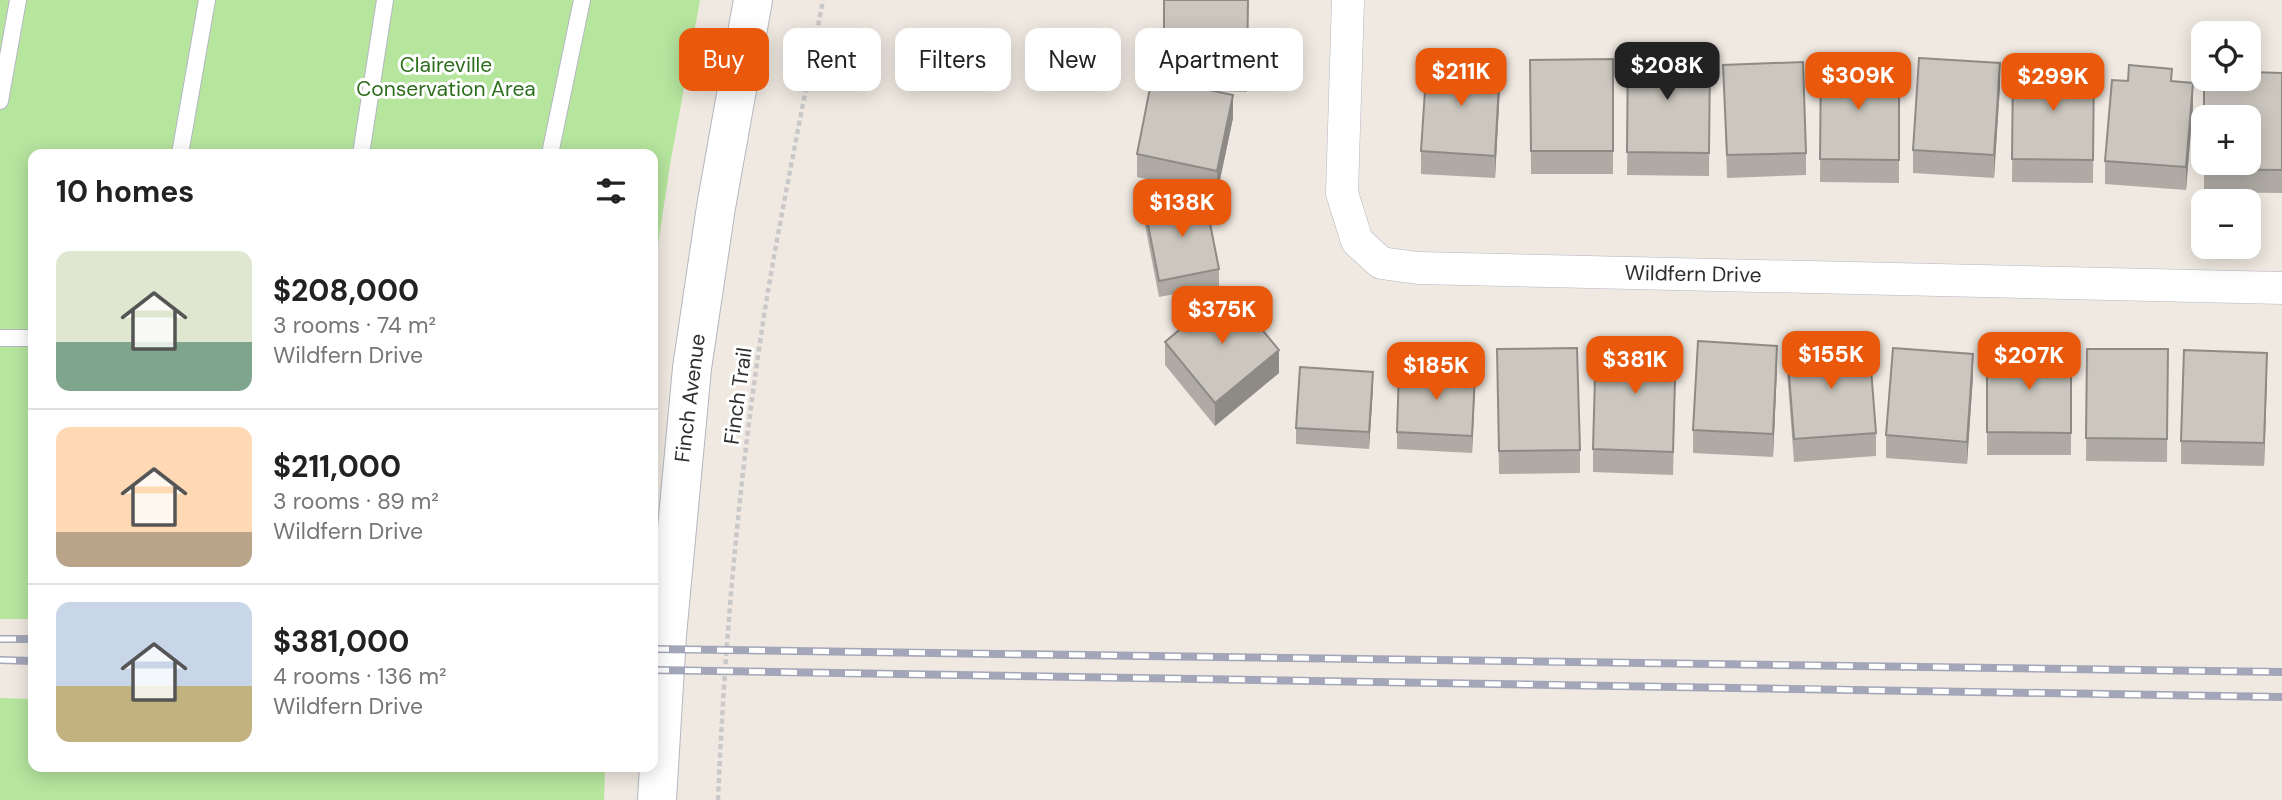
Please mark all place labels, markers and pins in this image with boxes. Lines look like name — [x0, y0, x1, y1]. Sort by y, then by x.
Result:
pin: $208K — [1618, 42, 1716, 102]
pin: $211K — [1412, 48, 1510, 108]
pin: $309K — [1809, 52, 1907, 112]
pin: $299K — [2004, 54, 2102, 113]
pin: $138K — [1133, 180, 1231, 239]
pin: $375K — [1173, 286, 1271, 346]
pin: $155K — [1782, 332, 1880, 391]
pin: $207K — [1980, 332, 2078, 392]
pin: $381K — [1586, 336, 1684, 396]
pin: $185K — [1387, 342, 1485, 402]

